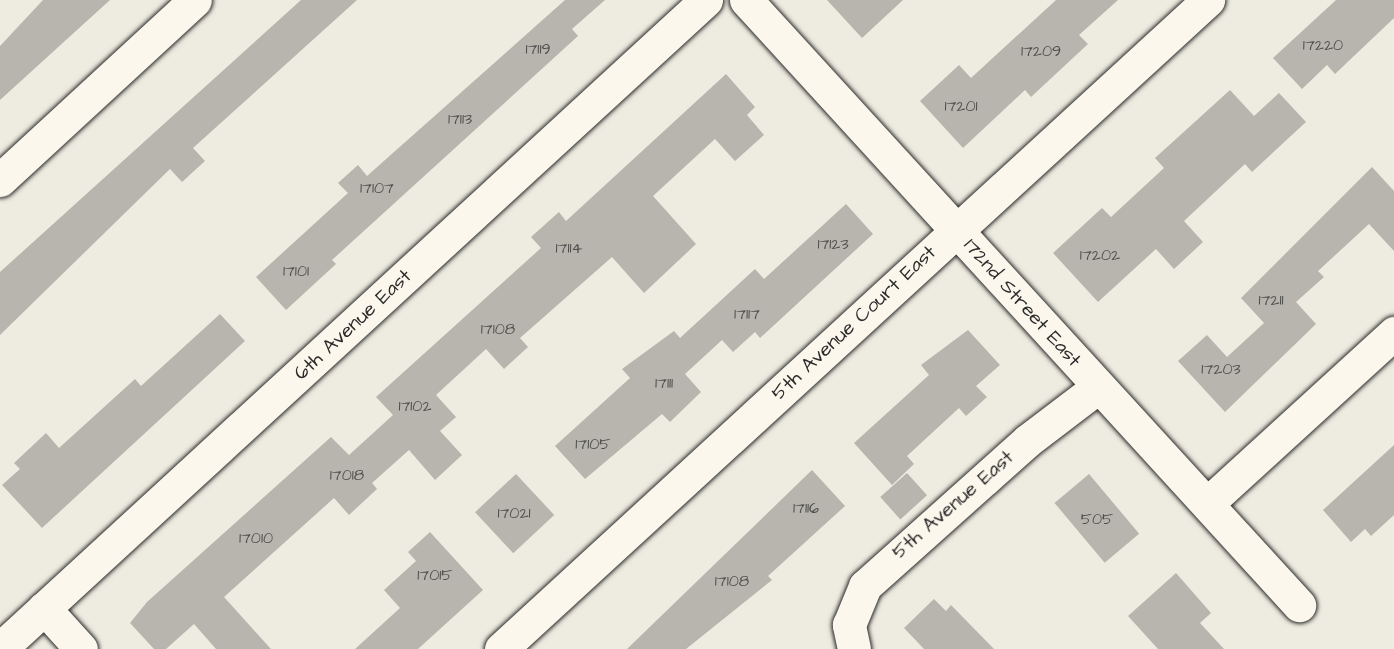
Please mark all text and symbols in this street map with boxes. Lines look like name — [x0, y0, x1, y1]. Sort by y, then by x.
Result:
house number: 17220 — [1303, 35, 1343, 55]
house number: 17119 — [525, 39, 551, 59]
house number: 17209 — [1021, 41, 1061, 61]
house number: 17201 — [944, 96, 978, 116]
house number: 17113 — [448, 109, 472, 129]
house number: 17107 — [360, 178, 394, 198]
house number: 17123 — [817, 234, 849, 254]
street label: 172nd Street East — [958, 234, 1086, 372]
house number: 17114 — [556, 238, 582, 258]
street label: 5th Avenue Court East — [767, 241, 941, 405]
house number: 17202 — [1080, 245, 1120, 265]
house number: 17101 — [283, 261, 309, 281]
street label: 6th Avenue East — [289, 265, 417, 385]
house number: 17211 — [1258, 290, 1284, 310]
house number: 17117 — [734, 304, 760, 324]
house number: 17108 — [481, 319, 515, 339]
house number: 17203 — [1201, 359, 1241, 379]
house number: 17111 — [655, 373, 673, 393]
house number: 17102 — [398, 396, 432, 416]
house number: 17105 — [575, 434, 611, 454]
street label: 5th Avenue East — [887, 446, 1019, 564]
house number: 17018 — [330, 465, 364, 485]
house number: 17116 — [793, 498, 819, 518]
house number: 17021 — [497, 503, 531, 523]
house number: 505 — [1081, 509, 1113, 529]
house number: 17010 — [239, 528, 273, 548]
house number: 17015 — [417, 565, 453, 585]
house number: 17108 — [715, 571, 749, 591]

